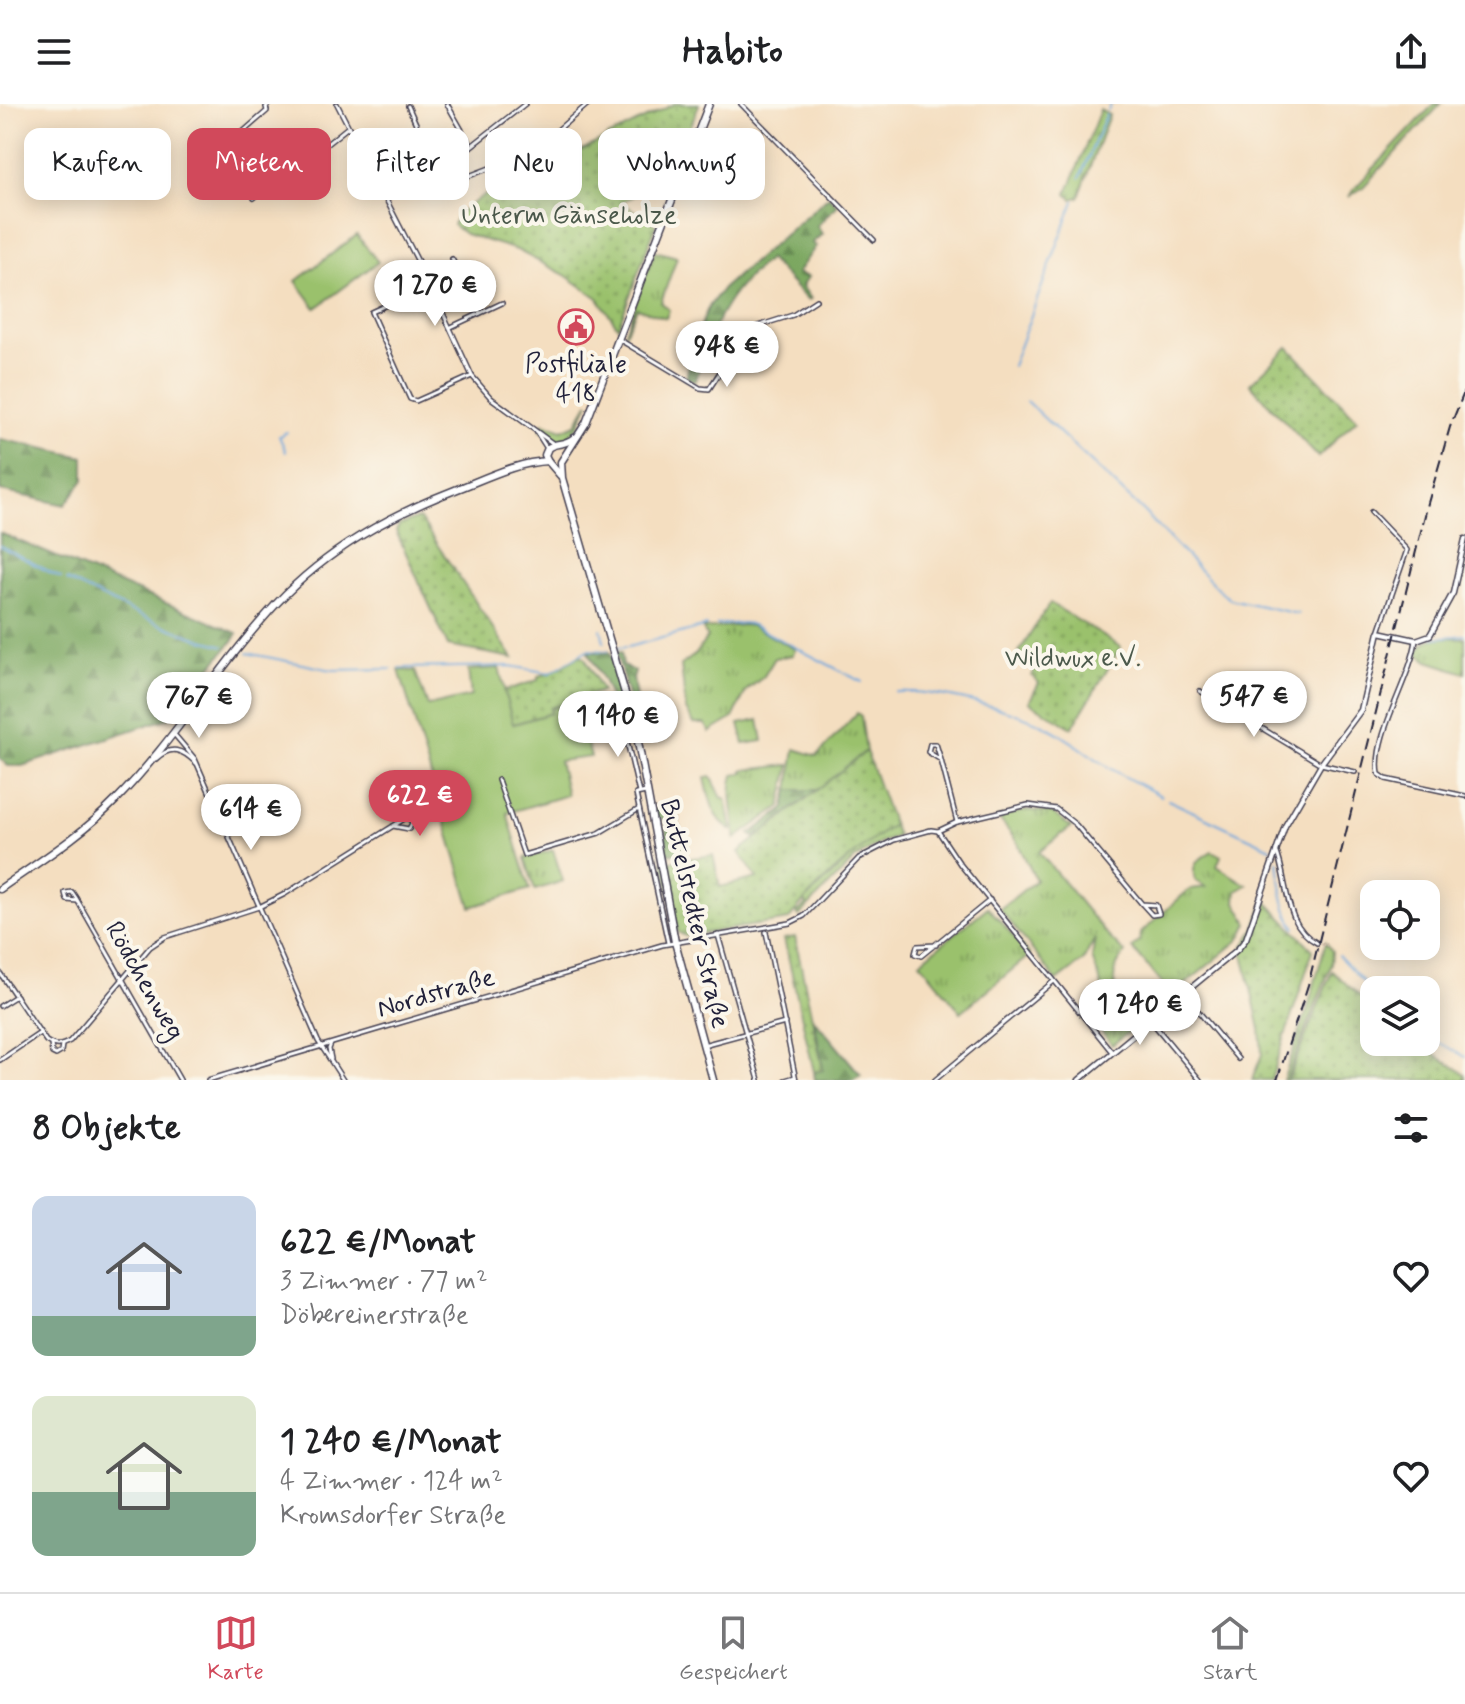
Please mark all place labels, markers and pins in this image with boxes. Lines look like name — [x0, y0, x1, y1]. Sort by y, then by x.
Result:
pin: 1 270 € — [361, 260, 509, 328]
public building icon: Postfiliale 418 — [557, 308, 595, 346]
pin: 948 € — [671, 321, 783, 389]
place label: Postfiliale 418 — [525, 348, 627, 412]
pin: 547 € — [1198, 671, 1310, 739]
pin: 767 € — [143, 672, 255, 740]
pin: 1 140 € — [544, 691, 692, 759]
pin: 622 € — [364, 770, 476, 838]
pin: 614 € — [195, 784, 307, 852]
pin: 1 240 € — [1066, 979, 1214, 1047]

